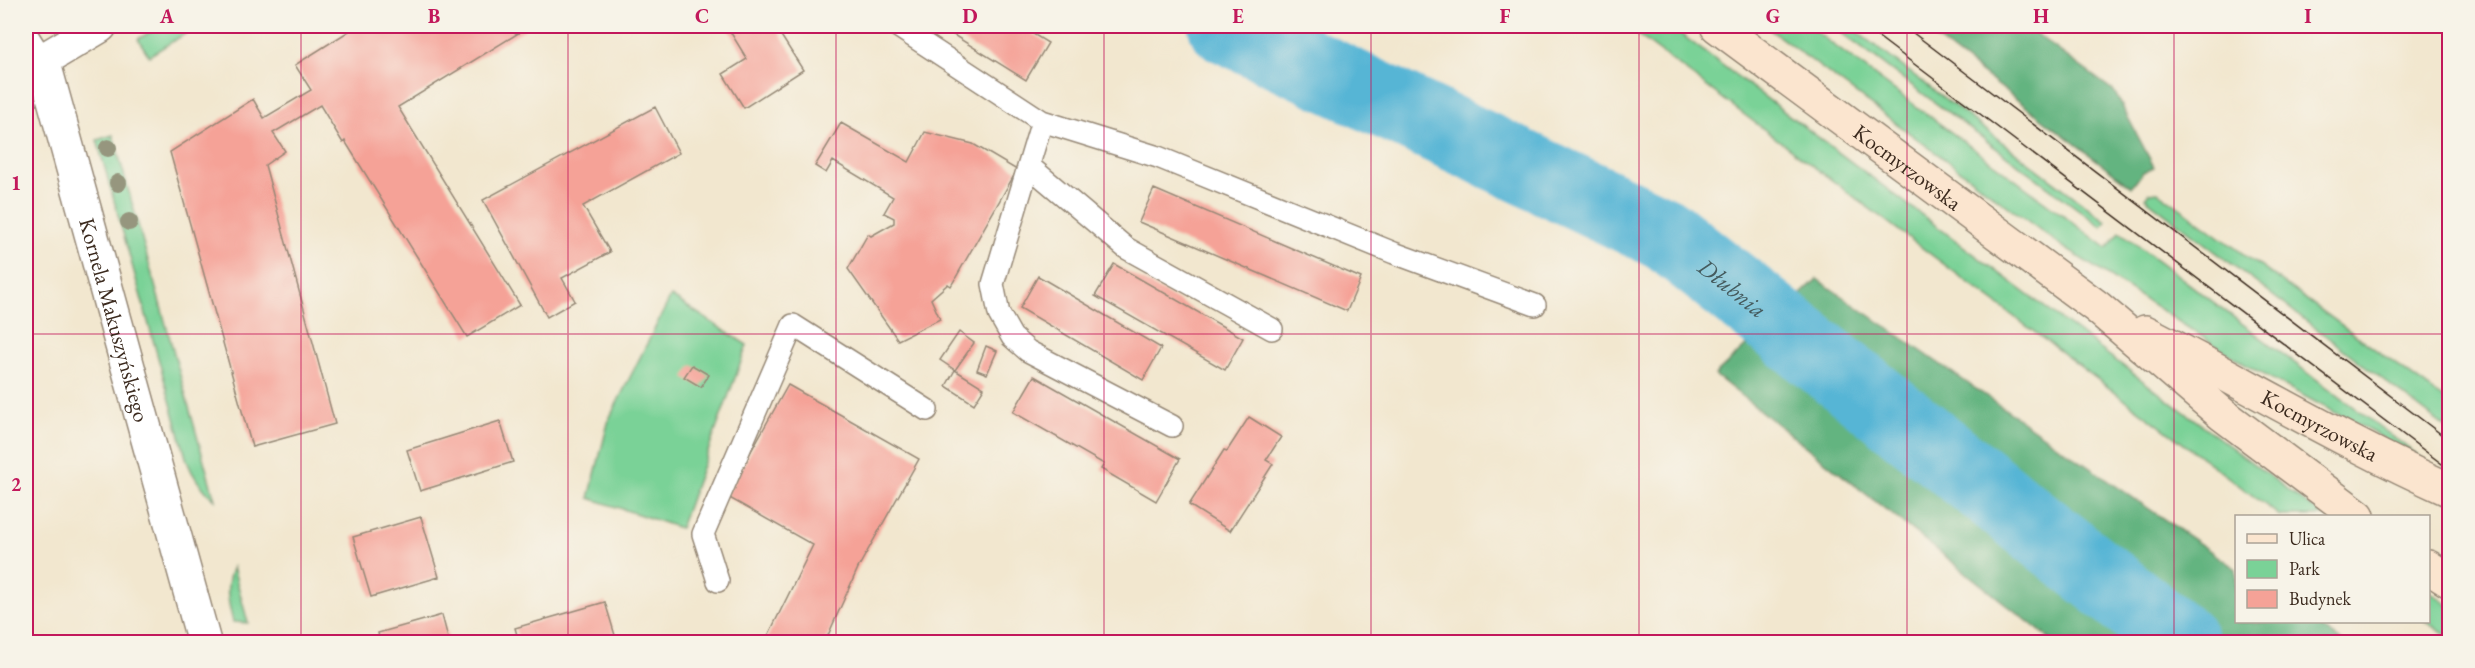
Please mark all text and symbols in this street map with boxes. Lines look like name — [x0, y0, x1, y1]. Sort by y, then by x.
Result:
text: A — [159, 3, 175, 29]
text: B — [428, 3, 440, 29]
text: C — [695, 3, 709, 29]
text: D — [962, 3, 978, 29]
text: E — [1232, 3, 1244, 29]
text: F — [1500, 3, 1511, 29]
text: G — [1766, 3, 1780, 29]
text: H — [2033, 3, 2049, 29]
text: I — [2304, 3, 2312, 29]
street label: Kocmyrzowska — [1848, 117, 1968, 217]
text: 1 — [11, 170, 21, 196]
street label: Kornela Makuszyńskiego — [73, 215, 157, 425]
water label: Dłubnia — [1691, 250, 1774, 324]
street label: Kocmyrzowska — [2256, 382, 2383, 468]
text: 2 — [11, 471, 22, 497]
legend — [2235, 515, 2430, 623]
text: Ulica — [2289, 527, 2326, 550]
text: Park — [2289, 557, 2320, 580]
text: Budynek — [2289, 587, 2352, 610]

